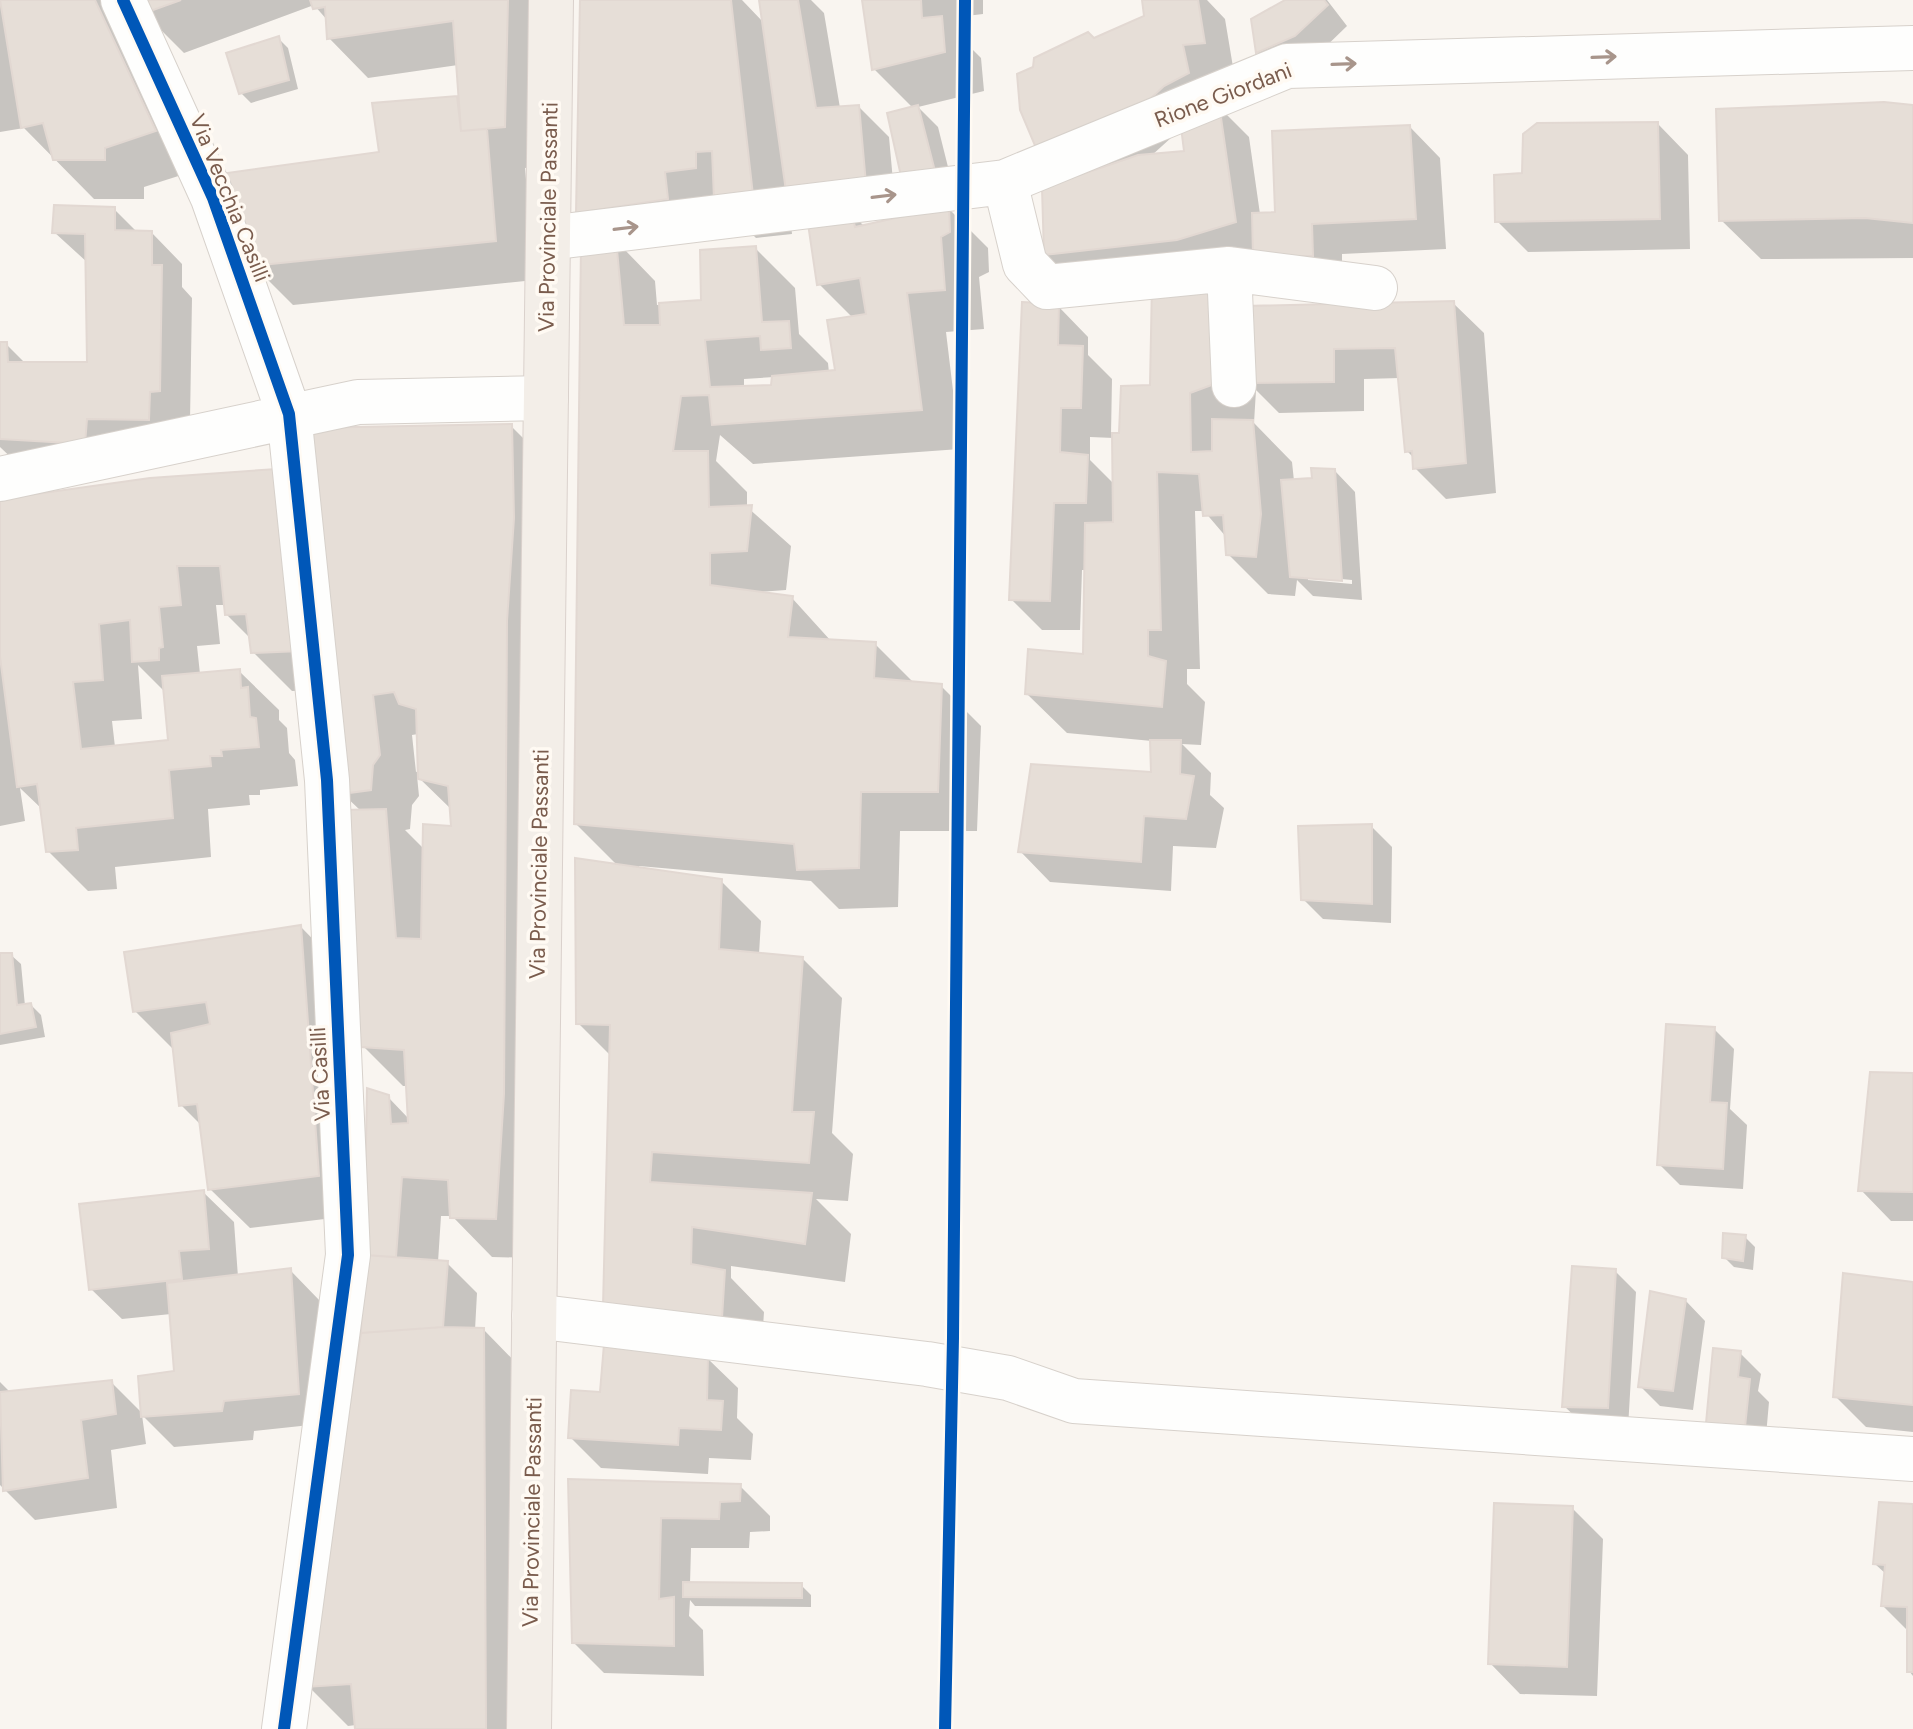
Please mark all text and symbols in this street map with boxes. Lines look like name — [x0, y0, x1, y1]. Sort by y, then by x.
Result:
one-way arrow — [1590, 49, 1617, 64]
street label: Rione Giordani — [1151, 56, 1295, 134]
one-way arrow — [1330, 57, 1357, 72]
street label: Via Provinciale Passanti — [532, 102, 564, 332]
street label: Via Vecchia Casilli — [184, 110, 276, 286]
one-way arrow — [871, 188, 896, 203]
one-way arrow — [612, 221, 639, 236]
street label: Via Provinciale Passanti — [523, 749, 555, 979]
street label: Via Casilli — [304, 1026, 336, 1122]
street label: Via Provinciale Passanti — [516, 1397, 548, 1627]

